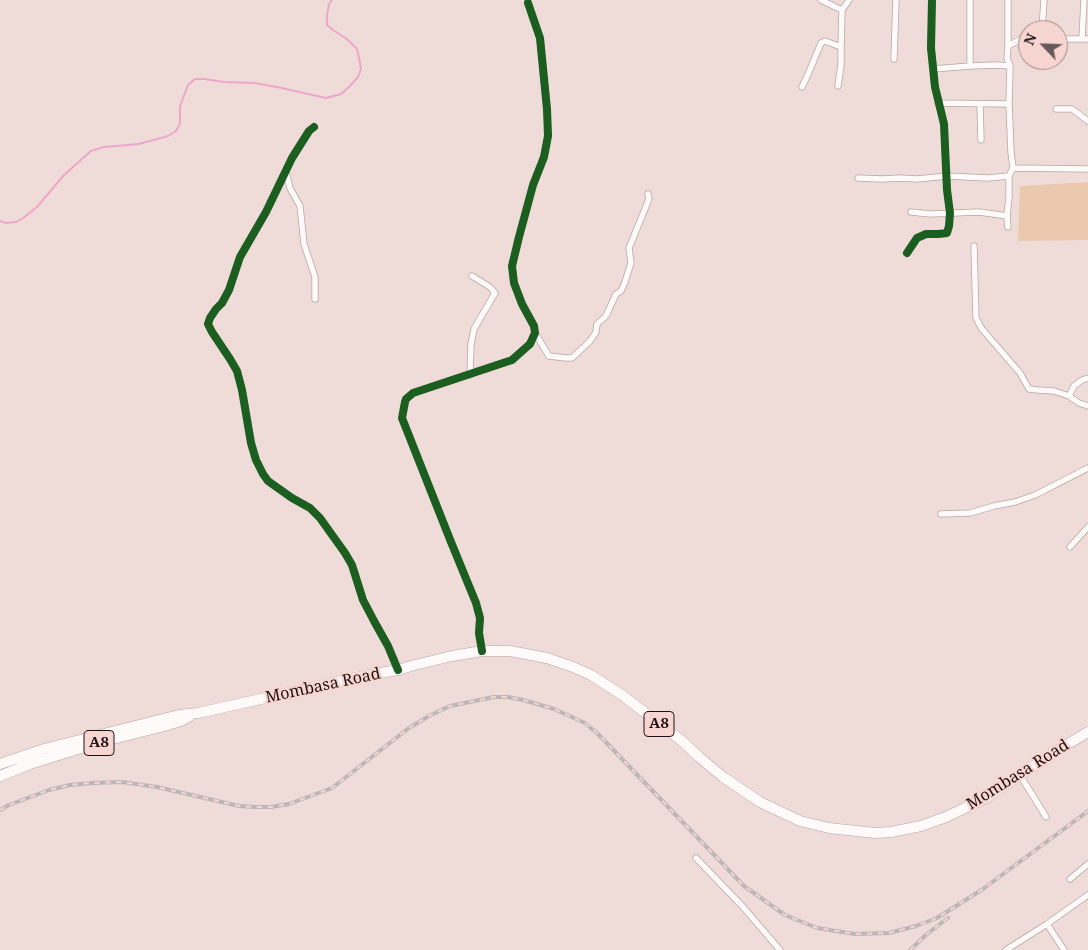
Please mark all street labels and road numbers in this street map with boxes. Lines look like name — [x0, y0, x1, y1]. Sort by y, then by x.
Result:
street label: Mombasa Road — [264, 664, 382, 708]
road number: A8 — [644, 712, 674, 736]
road number: A8 — [84, 730, 114, 756]
street label: Mombasa Road — [963, 736, 1073, 814]

